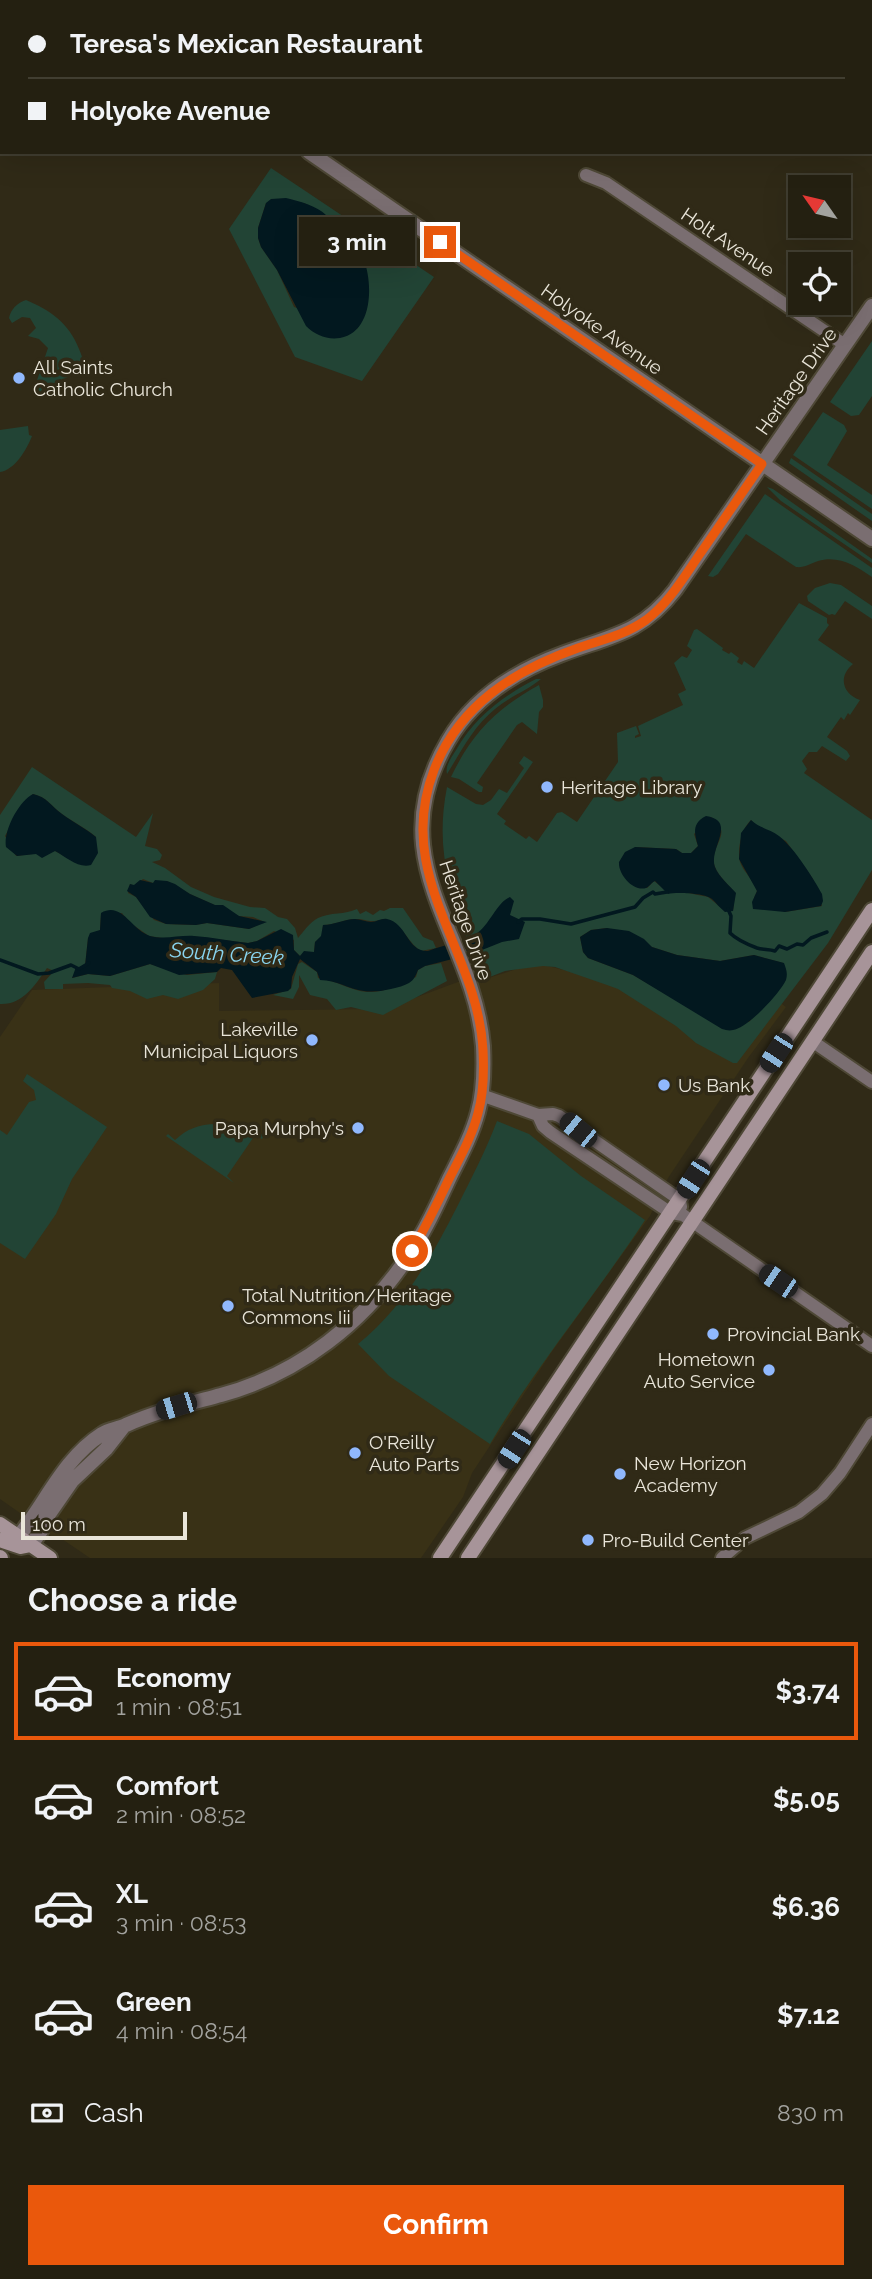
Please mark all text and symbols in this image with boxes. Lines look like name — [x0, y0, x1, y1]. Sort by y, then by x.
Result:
text: Teresa's Mexican Restaurant — [70, 29, 423, 59]
text: Holyoke Avenue — [70, 96, 270, 126]
north arrow — [788, 175, 850, 238]
map controls — [788, 175, 851, 315]
street label: Holt Avenue — [677, 203, 779, 281]
callout: 3 min — [300, 218, 416, 266]
route end — [424, 226, 456, 258]
text: 3 min — [327, 228, 387, 255]
button: locate — [788, 252, 851, 315]
street label: Holyoke Avenue — [537, 279, 667, 379]
street label: Heritage Drive — [751, 323, 841, 439]
place label: All Saints Catholic Church — [33, 356, 173, 400]
marker: All Saints Catholic Church — [11, 370, 27, 386]
place label: Heritage Library — [561, 776, 702, 798]
marker: Heritage Library — [539, 779, 555, 795]
street label: Heritage Drive — [435, 857, 497, 983]
water label: South Creek — [168, 937, 285, 970]
place label: Lakeville Municipal Liquors — [143, 1018, 298, 1062]
car — [756, 1030, 797, 1076]
marker: Lakeville Municipal Liquors — [304, 1032, 320, 1048]
place label: Us Bank — [678, 1074, 750, 1096]
marker: Us Bank — [656, 1077, 672, 1093]
car — [556, 1109, 601, 1151]
place label: Papa Murphy's — [215, 1117, 344, 1139]
marker: Papa Murphy's — [350, 1120, 366, 1136]
car — [673, 1156, 714, 1202]
route start — [396, 1235, 428, 1267]
car — [755, 1261, 802, 1301]
place label: Total Nutrition/Heritage Commons Iii — [242, 1284, 452, 1328]
marker: Total Nutrition/Heritage Commons Iii — [220, 1298, 236, 1314]
place label: Provincial Bank — [727, 1323, 860, 1345]
marker: Provincial Bank — [705, 1326, 721, 1342]
place label: Hometown Auto Service — [644, 1348, 755, 1392]
marker: Hometown Auto Service — [761, 1362, 777, 1378]
car — [153, 1390, 200, 1422]
car — [494, 1426, 535, 1472]
place label: O'Reilly Auto Parts — [369, 1431, 460, 1475]
marker: O'Reilly Auto Parts — [347, 1445, 363, 1461]
place label: New Horizon Academy — [634, 1452, 747, 1496]
marker: New Horizon Academy — [612, 1466, 628, 1482]
scale bar — [21, 1509, 187, 1541]
text: 100 m — [32, 1513, 86, 1535]
place label: Pro-Build Center — [602, 1529, 749, 1551]
marker: Pro-Build Center — [580, 1532, 596, 1548]
text: Choose a ride — [28, 1581, 237, 1618]
icon: car — [32, 1660, 95, 1723]
text: Economy — [116, 1663, 231, 1693]
text: $3.74 — [775, 1676, 840, 1706]
text: 1 min · 08:51 — [116, 1693, 242, 1720]
icon: car — [32, 1768, 95, 1831]
text: Comfort — [116, 1771, 219, 1801]
text: $5.05 — [773, 1784, 840, 1814]
text: 2 min · 08:52 — [116, 1801, 246, 1828]
icon: car — [32, 1876, 95, 1939]
text: XL — [116, 1879, 148, 1909]
text: $6.36 — [772, 1892, 840, 1922]
text: 3 min · 08:53 — [116, 1909, 247, 1936]
icon: car — [32, 1984, 95, 2047]
text: Green — [116, 1987, 192, 2017]
text: $7.12 — [777, 2000, 840, 2030]
text: 4 min · 08:54 — [116, 2017, 247, 2044]
icon: cash — [28, 2094, 66, 2132]
text: Cash — [84, 2098, 144, 2128]
text: 830 m — [777, 2099, 844, 2126]
button: Confirm — [28, 2185, 844, 2265]

